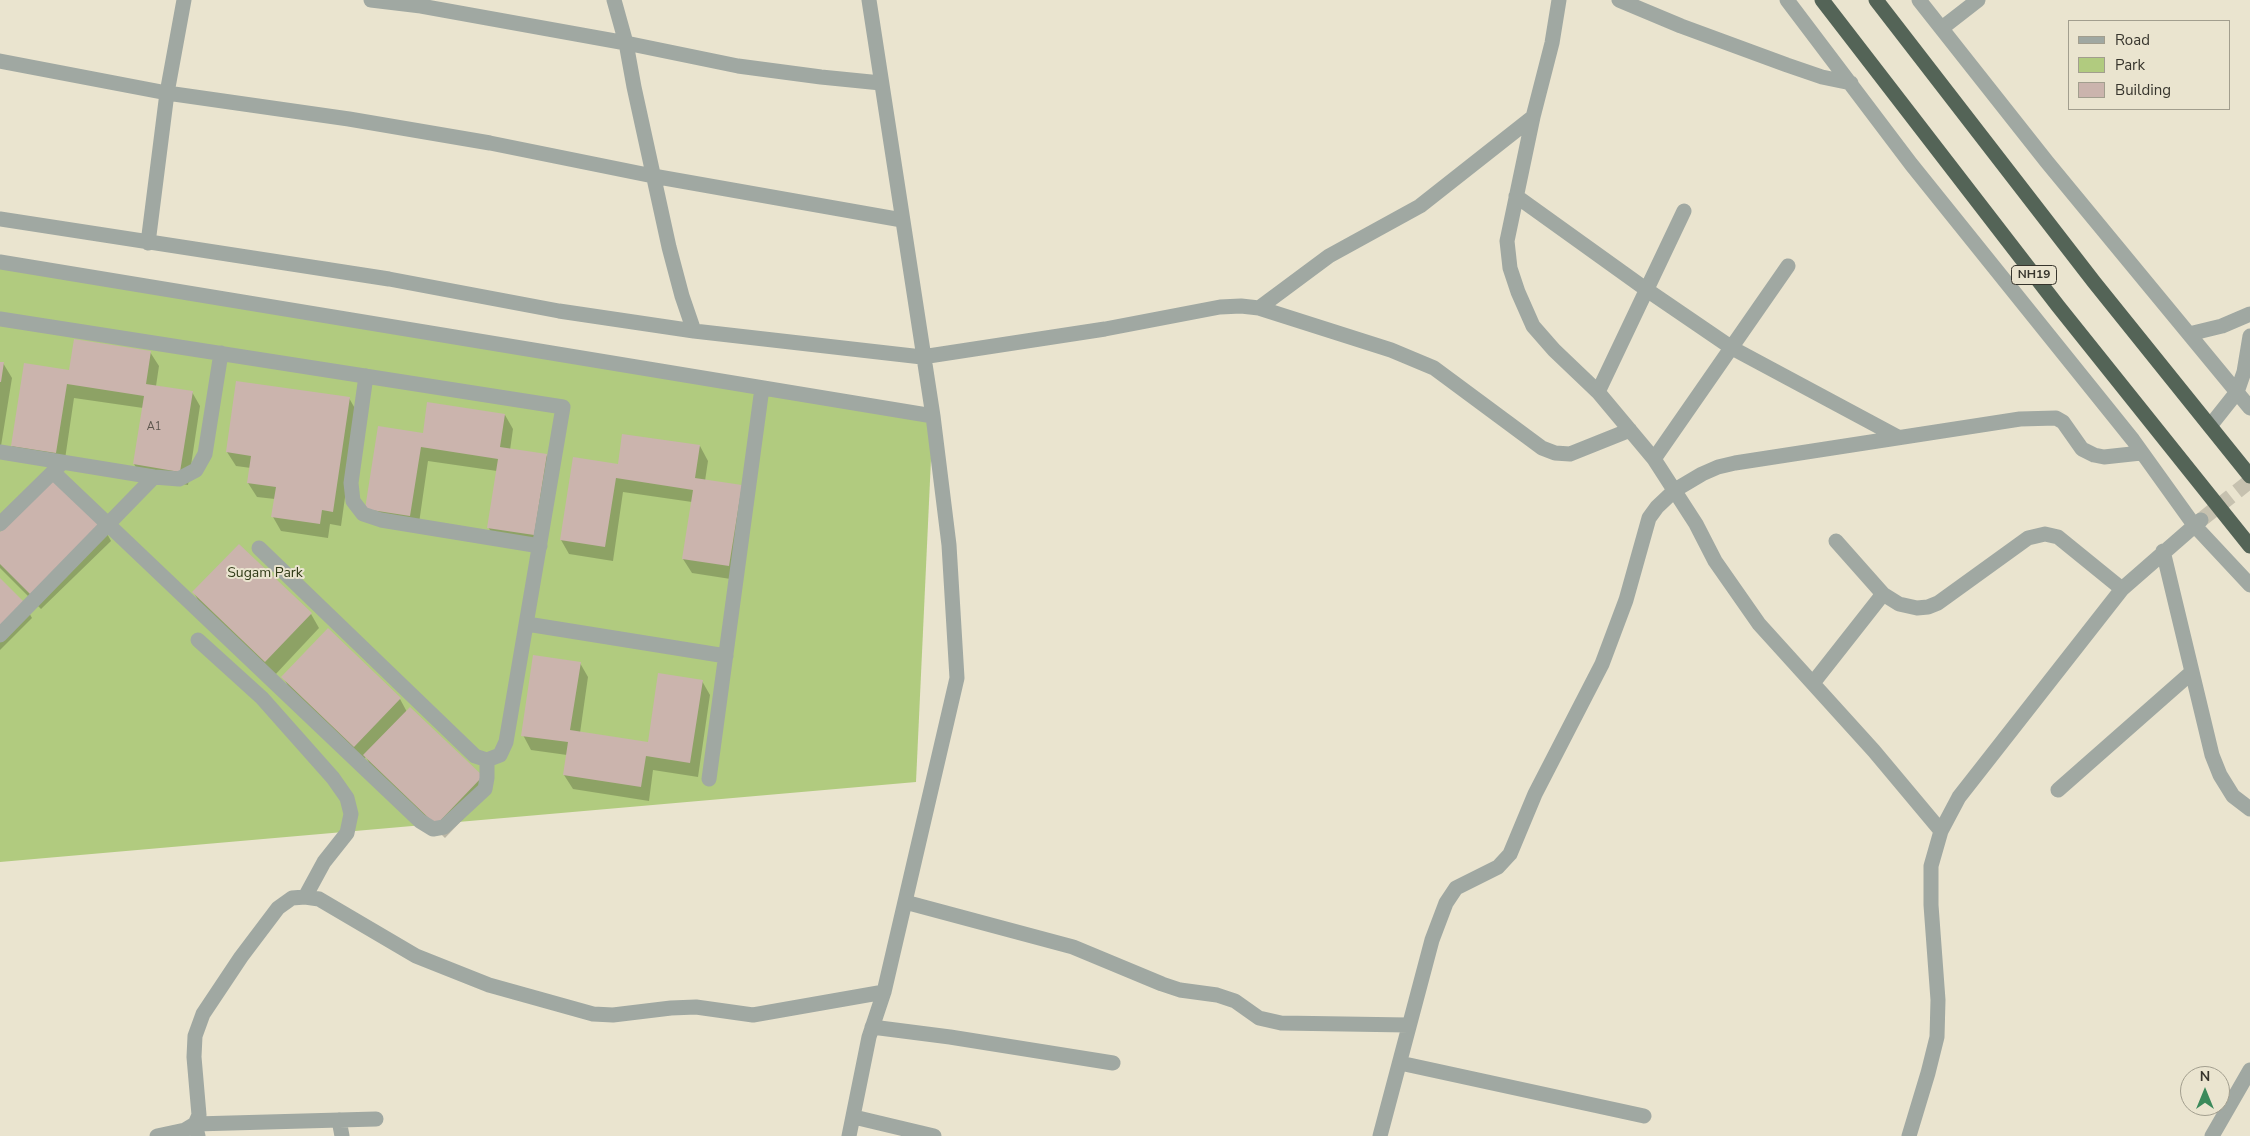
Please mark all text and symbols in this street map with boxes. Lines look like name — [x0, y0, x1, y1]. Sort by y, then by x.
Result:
legend — [2068, 20, 2230, 110]
text: Road — [2115, 30, 2150, 50]
text: Park — [2115, 55, 2145, 75]
text: Building — [2115, 80, 2171, 100]
road number: NH19 — [2012, 266, 2056, 284]
house number: A1 — [147, 420, 161, 434]
park label: Sugam Park — [227, 566, 303, 582]
north arrow — [2180, 1066, 2230, 1116]
text: N — [2200, 1067, 2210, 1086]

